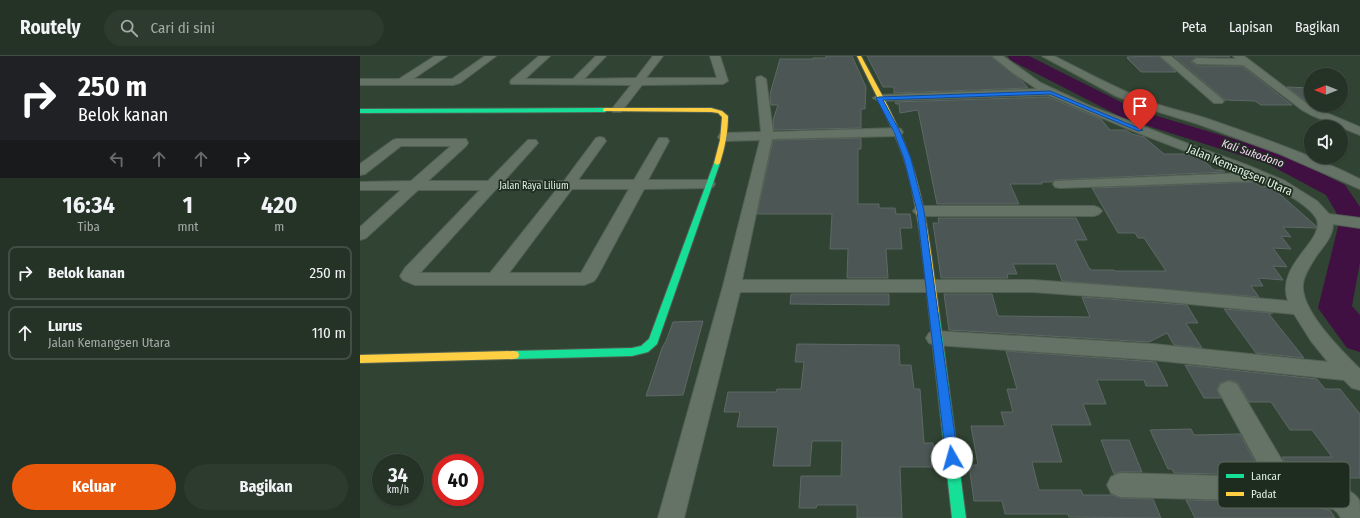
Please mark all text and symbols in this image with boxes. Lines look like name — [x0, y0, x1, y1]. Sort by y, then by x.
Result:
search box — [104, 10, 384, 46]
text: Routely — [20, 16, 80, 39]
icon: search — [118, 17, 140, 39]
text: Cari di sini — [150, 19, 215, 37]
text: Peta — [1182, 19, 1207, 36]
text: Lapisan — [1229, 19, 1273, 36]
text: Bagikan — [1295, 19, 1340, 36]
north arrow — [1304, 68, 1348, 112]
map controls — [1304, 68, 1348, 164]
text: 250 m — [78, 70, 147, 103]
icon: right — [12, 72, 64, 124]
pin — [1123, 89, 1157, 130]
icon: arrive — [1129, 95, 1151, 117]
text: Belok kanan — [78, 104, 168, 126]
button: sound — [1304, 120, 1348, 164]
water label: Kali Sukodono — [1220, 137, 1286, 170]
street label: Jalan Kemangsen Utara — [1185, 141, 1295, 199]
icon: left — [106, 148, 128, 170]
icon: ahead — [148, 148, 170, 170]
icon: ahead — [190, 148, 212, 170]
icon: right — [232, 148, 254, 170]
street label: Jalan Raya Lilium — [499, 180, 569, 192]
text: 16:34 — [63, 191, 115, 219]
text: 1 — [183, 191, 193, 219]
text: 420 — [261, 191, 297, 219]
text: Tiba — [77, 219, 100, 234]
text: mnt — [177, 219, 199, 234]
text: m — [274, 219, 284, 234]
icon: right — [14, 262, 36, 284]
text: Belok kanan — [48, 264, 125, 282]
text: 250 m — [310, 264, 346, 282]
text: Lurus — [48, 317, 82, 335]
icon: ahead — [14, 322, 36, 344]
text: 110 m — [312, 324, 346, 342]
text: Jalan Kemangsen Utara — [48, 335, 170, 350]
position arrow — [931, 437, 973, 479]
speed limit sign: 40 — [432, 454, 484, 506]
legend — [1218, 462, 1350, 508]
text: 34 — [388, 463, 408, 487]
button: Keluar — [12, 464, 176, 510]
button: Bagikan — [184, 464, 348, 510]
text: Lancar — [1251, 470, 1281, 483]
text: km/h — [387, 484, 409, 496]
text: Padat — [1251, 488, 1277, 501]

